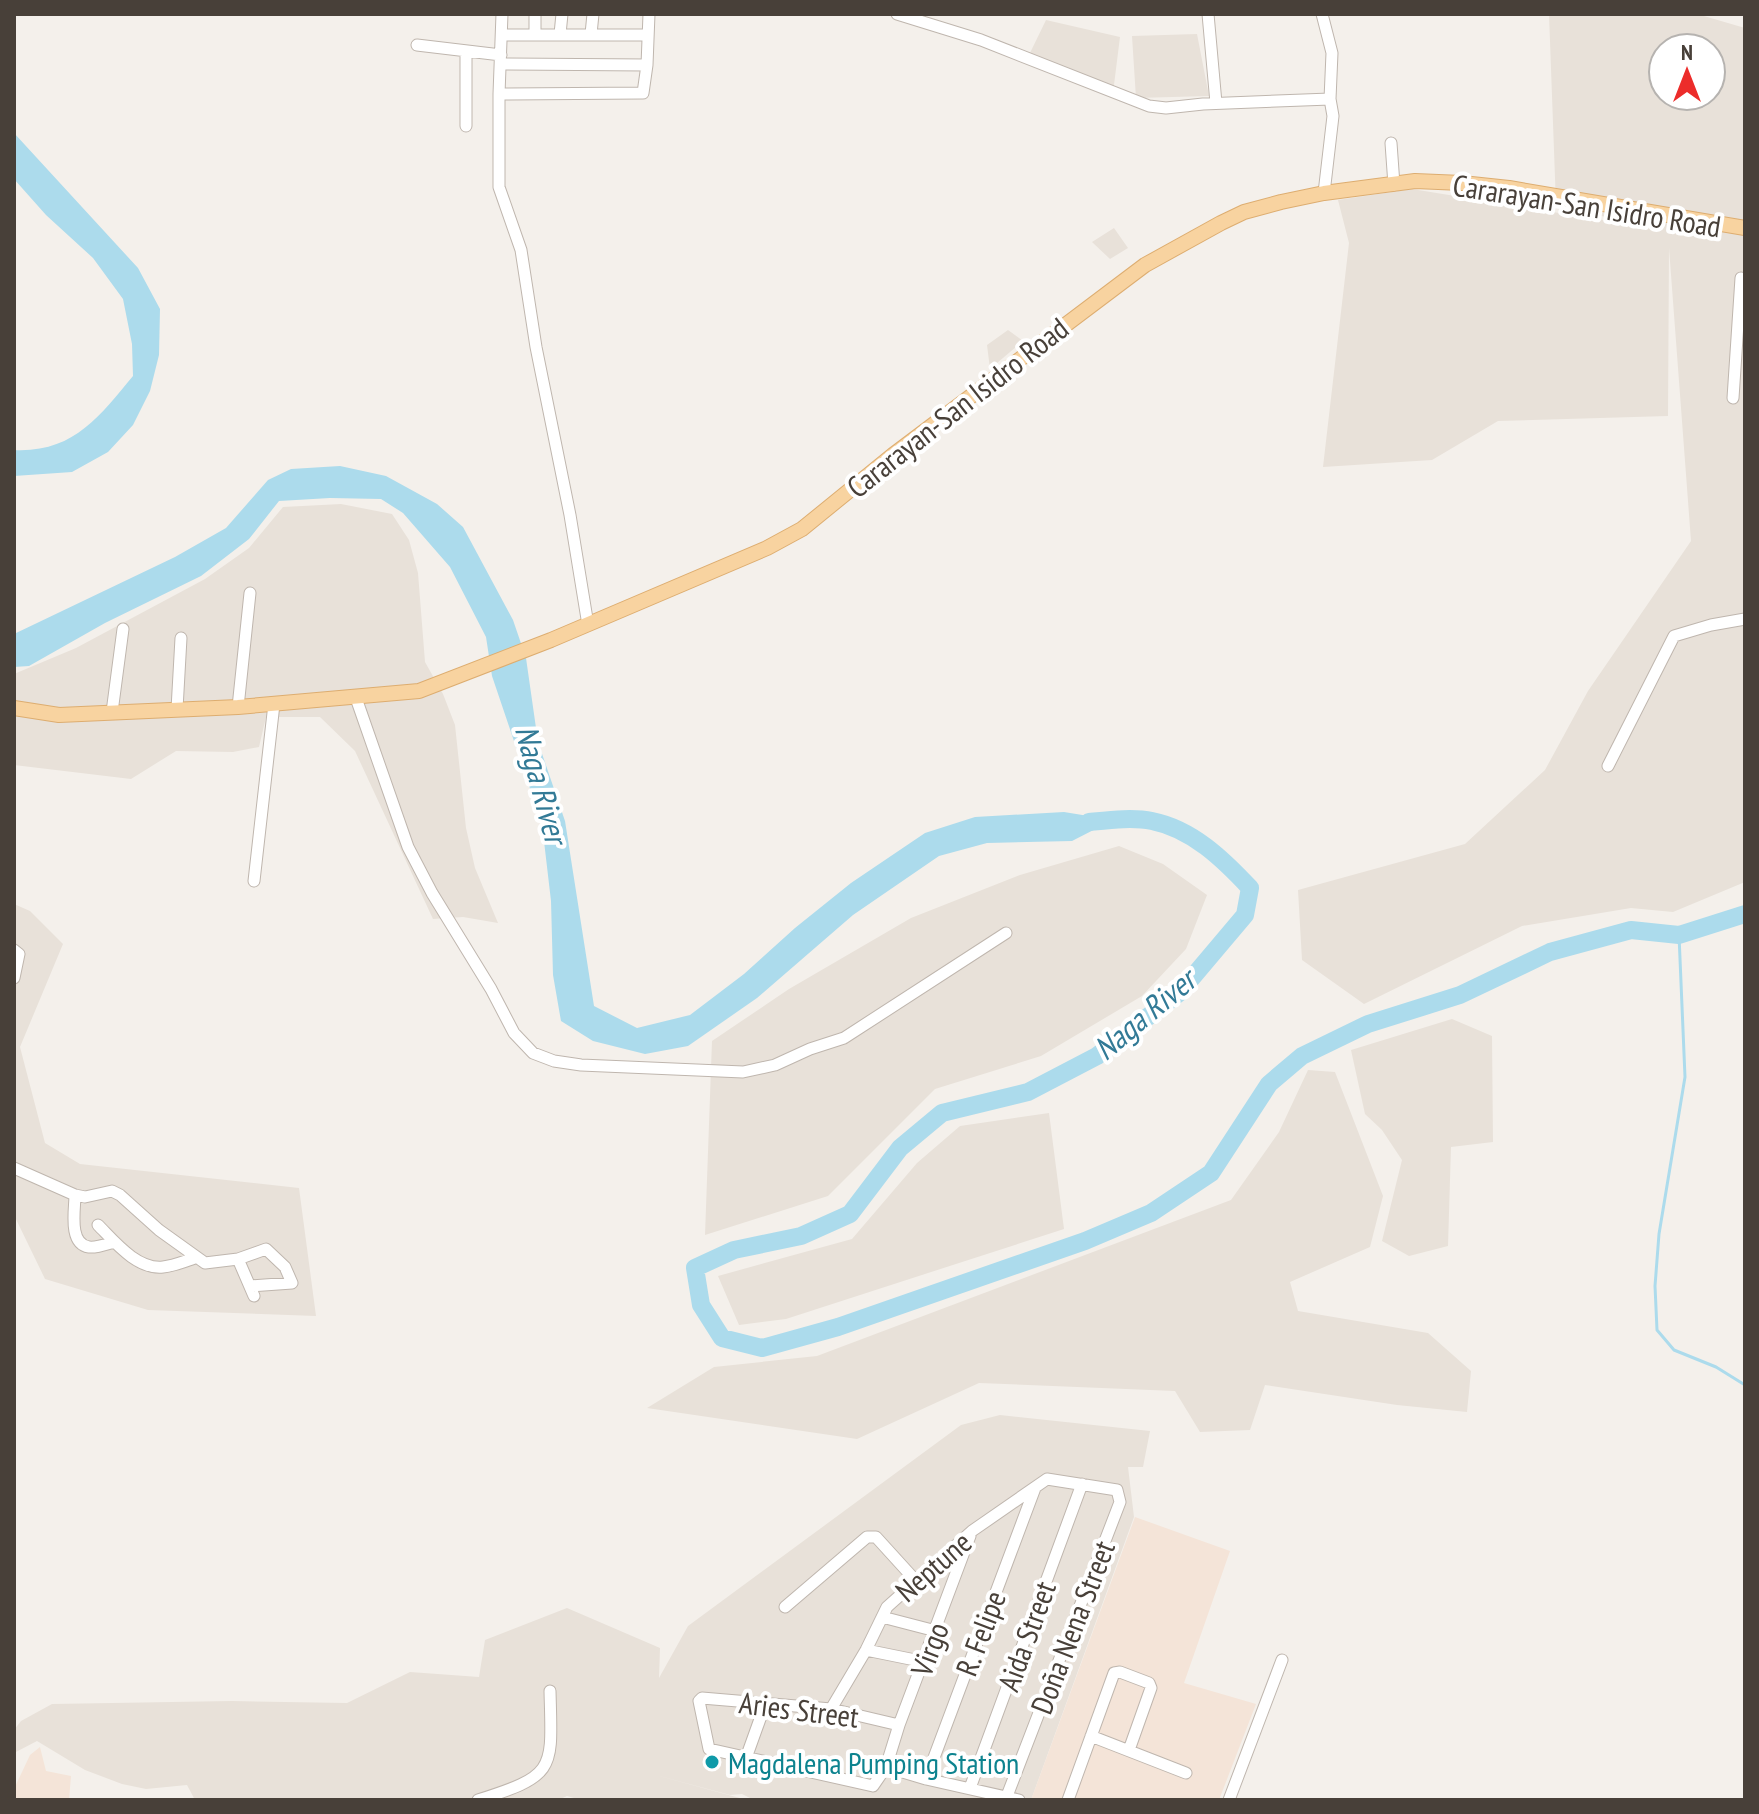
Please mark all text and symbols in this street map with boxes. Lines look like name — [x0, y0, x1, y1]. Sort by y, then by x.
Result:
north arrow — [1647, 32, 1727, 112]
text: N — [1681, 38, 1693, 66]
street label: Cararayan-San Isidro Road — [1450, 165, 1724, 245]
street label: Cararayan-San Isidro Road — [838, 308, 1076, 506]
water label: Naga River — [506, 721, 579, 852]
water label: Naga River — [1084, 957, 1207, 1069]
street label: Neptune — [887, 1522, 979, 1610]
street label: Doña Nena Street — [1021, 1534, 1123, 1719]
street label: Aida Street — [988, 1575, 1064, 1696]
street label: R. Felipe — [946, 1585, 1014, 1681]
street label: Virgo — [901, 1617, 957, 1682]
street label: Aries Street — [737, 1682, 862, 1736]
place label: Magdalena Pumping Station — [728, 1743, 1019, 1782]
marker: Magdalena Pumping Station — [703, 1753, 721, 1771]

